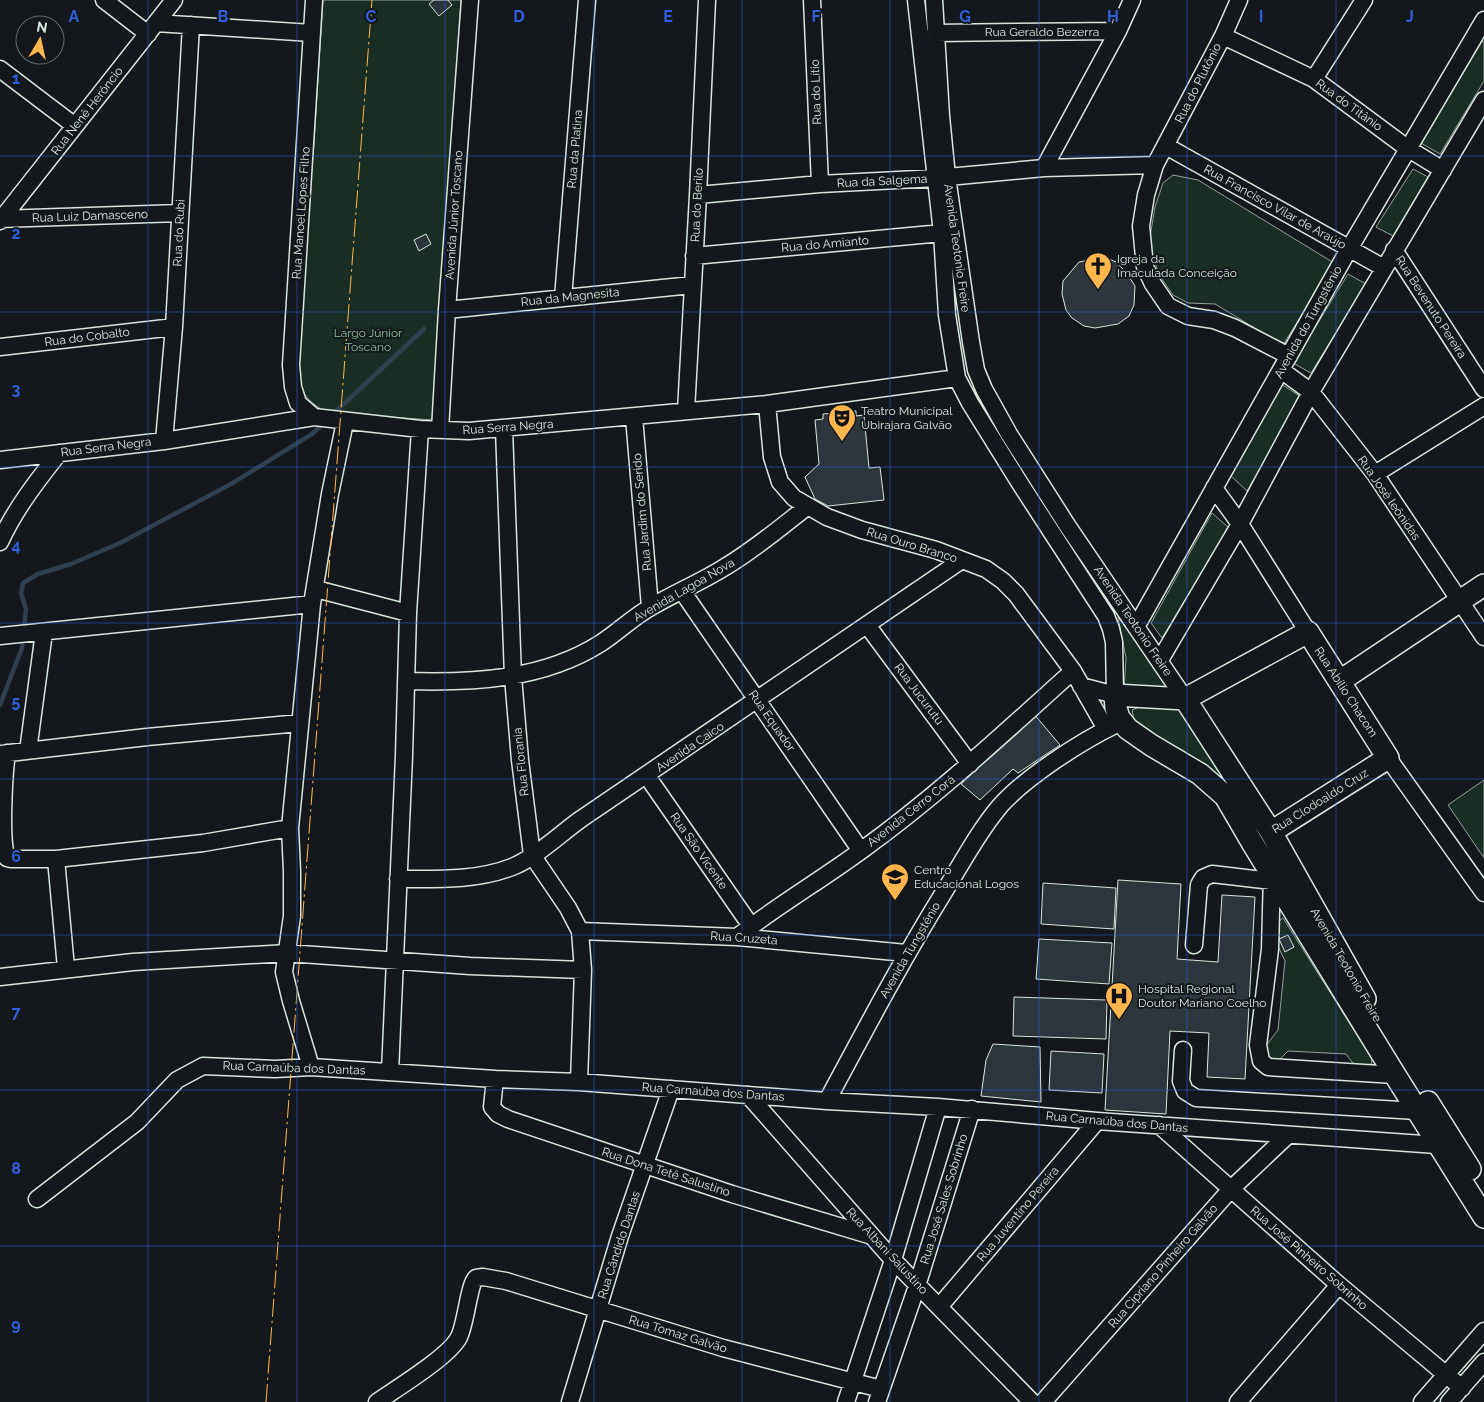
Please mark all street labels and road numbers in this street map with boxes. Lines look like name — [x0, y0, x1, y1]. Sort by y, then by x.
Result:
street label: Rua Geraldo Bezerra — [985, 25, 1099, 39]
street label: Rua do Plutônio — [1172, 41, 1224, 125]
street label: Rua do Lítio — [808, 59, 824, 125]
street label: Rua Nenê Herôncio — [48, 64, 126, 158]
street label: Rua do Titânio — [1313, 76, 1385, 134]
street label: Rua da Platina — [565, 109, 585, 189]
street label: Rua Manoel Lopes Filho — [289, 146, 313, 280]
street label: Avenida Júnior Toscano — [442, 150, 466, 280]
street label: Rua Francisco Vilar de Araújo — [1201, 162, 1349, 252]
street label: Rua do Berilo — [688, 167, 706, 243]
street label: Rua da Salgema — [836, 172, 928, 190]
street label: Avenida Teotonio Freire — [941, 183, 973, 313]
street label: Rua do Rubi — [170, 199, 188, 267]
street label: Rua Luiz Damasceno — [32, 207, 148, 225]
street label: Rua do Amianto — [781, 233, 869, 255]
street label: Rua Bevenuto Pereira — [1393, 253, 1469, 361]
street label: Avenida do Tungstênio — [1271, 263, 1345, 381]
street label: Rua da Magnesita — [520, 285, 620, 309]
street label: Rua do Cobalto — [44, 325, 130, 349]
street label: Rua Serra Negra — [462, 417, 554, 437]
street label: Rua Serra Negra — [60, 434, 152, 460]
street label: Rua Jardim do Serido — [630, 453, 654, 571]
street label: Rua José leônidas — [1355, 453, 1423, 543]
street label: Rua Ouro Branco — [865, 525, 959, 565]
street label: Avenida Lagoa Nova — [631, 555, 737, 625]
street label: Avenida Teotonio Freire — [1091, 563, 1175, 679]
street label: Rua Abílio Chacom — [1312, 644, 1380, 740]
street label: Rua Jucurutu — [891, 661, 947, 727]
street label: Rua Equador — [746, 688, 799, 755]
street label: Avenida Caico — [653, 719, 727, 775]
street label: Rua Florania — [510, 727, 532, 797]
street label: Rua Clodoaldo Cruz — [1269, 766, 1371, 836]
street label: Avenida Cerro Corá — [864, 772, 958, 850]
street label: Rua São Vicente — [667, 810, 731, 892]
street label: Avenida Tungstênio — [877, 899, 943, 1001]
street label: Avenida Teotonio Freire — [1308, 905, 1384, 1025]
street label: Rua Cruzeta — [710, 929, 778, 947]
street label: Rua Carnaúba dos Dantas — [222, 1059, 366, 1077]
street label: Rua Carnaúba dos Dantas — [641, 1080, 785, 1104]
street label: Rua Carnaúba dos Dantas — [1045, 1109, 1189, 1135]
street label: Rua José Sales Sobrinho — [917, 1132, 971, 1266]
street label: Rua Dona Tetê Salustino — [600, 1145, 732, 1199]
street label: Rua Juventino Pereira — [974, 1164, 1062, 1264]
street label: Rua Cândido Dantas — [595, 1189, 643, 1301]
street label: Rua Cipriano Pinheiro Galvão — [1105, 1201, 1221, 1331]
street label: Rua José Pinheiro Sobrinho — [1248, 1203, 1370, 1313]
street label: Rua Albani Salustino — [843, 1205, 931, 1297]
street label: Rua Tomaz Galvão — [627, 1312, 729, 1356]

